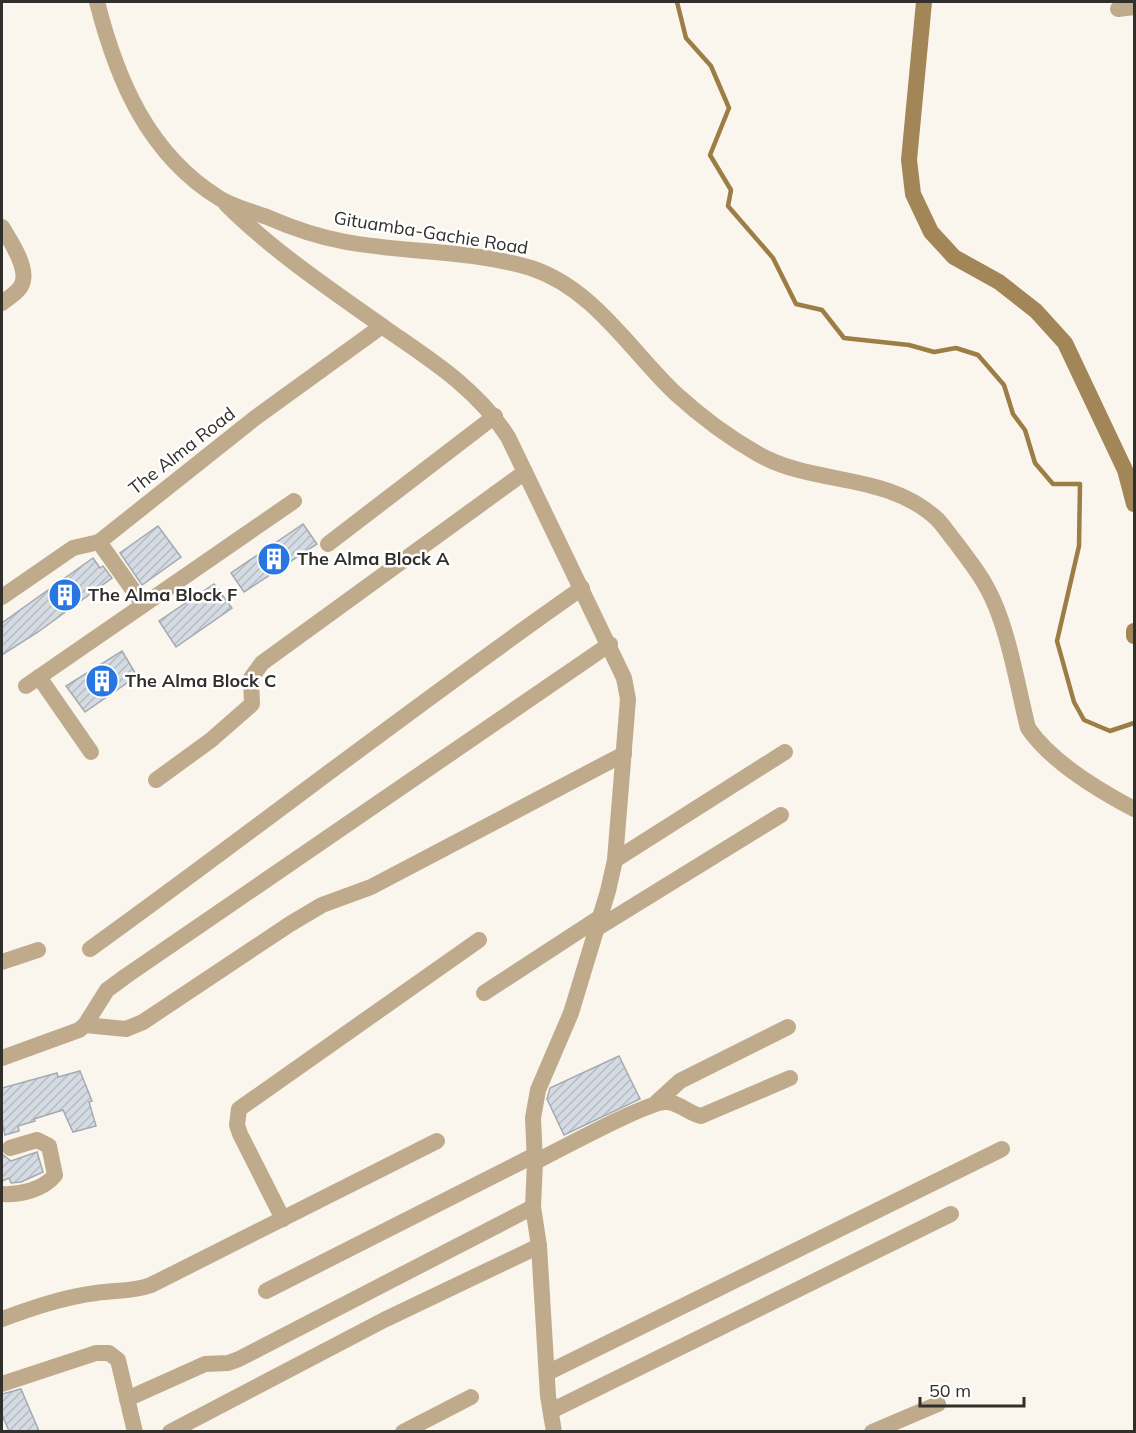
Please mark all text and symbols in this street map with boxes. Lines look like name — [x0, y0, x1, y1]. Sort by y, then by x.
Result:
street label: Gituamba-Gachie Road — [332, 206, 530, 259]
street label: The Alma Road — [124, 402, 240, 499]
building icon: The Alma Block A — [256, 541, 292, 577]
place label: The Alma Block A — [297, 547, 450, 570]
building icon: The Alma Block F — [47, 577, 83, 613]
place label: The Alma Block F — [88, 583, 237, 606]
building icon: The Alma Block C — [84, 663, 120, 699]
place label: The Alma Block C — [125, 669, 276, 692]
scale bar — [920, 1370, 1024, 1408]
text: 50 m — [929, 1379, 971, 1402]

